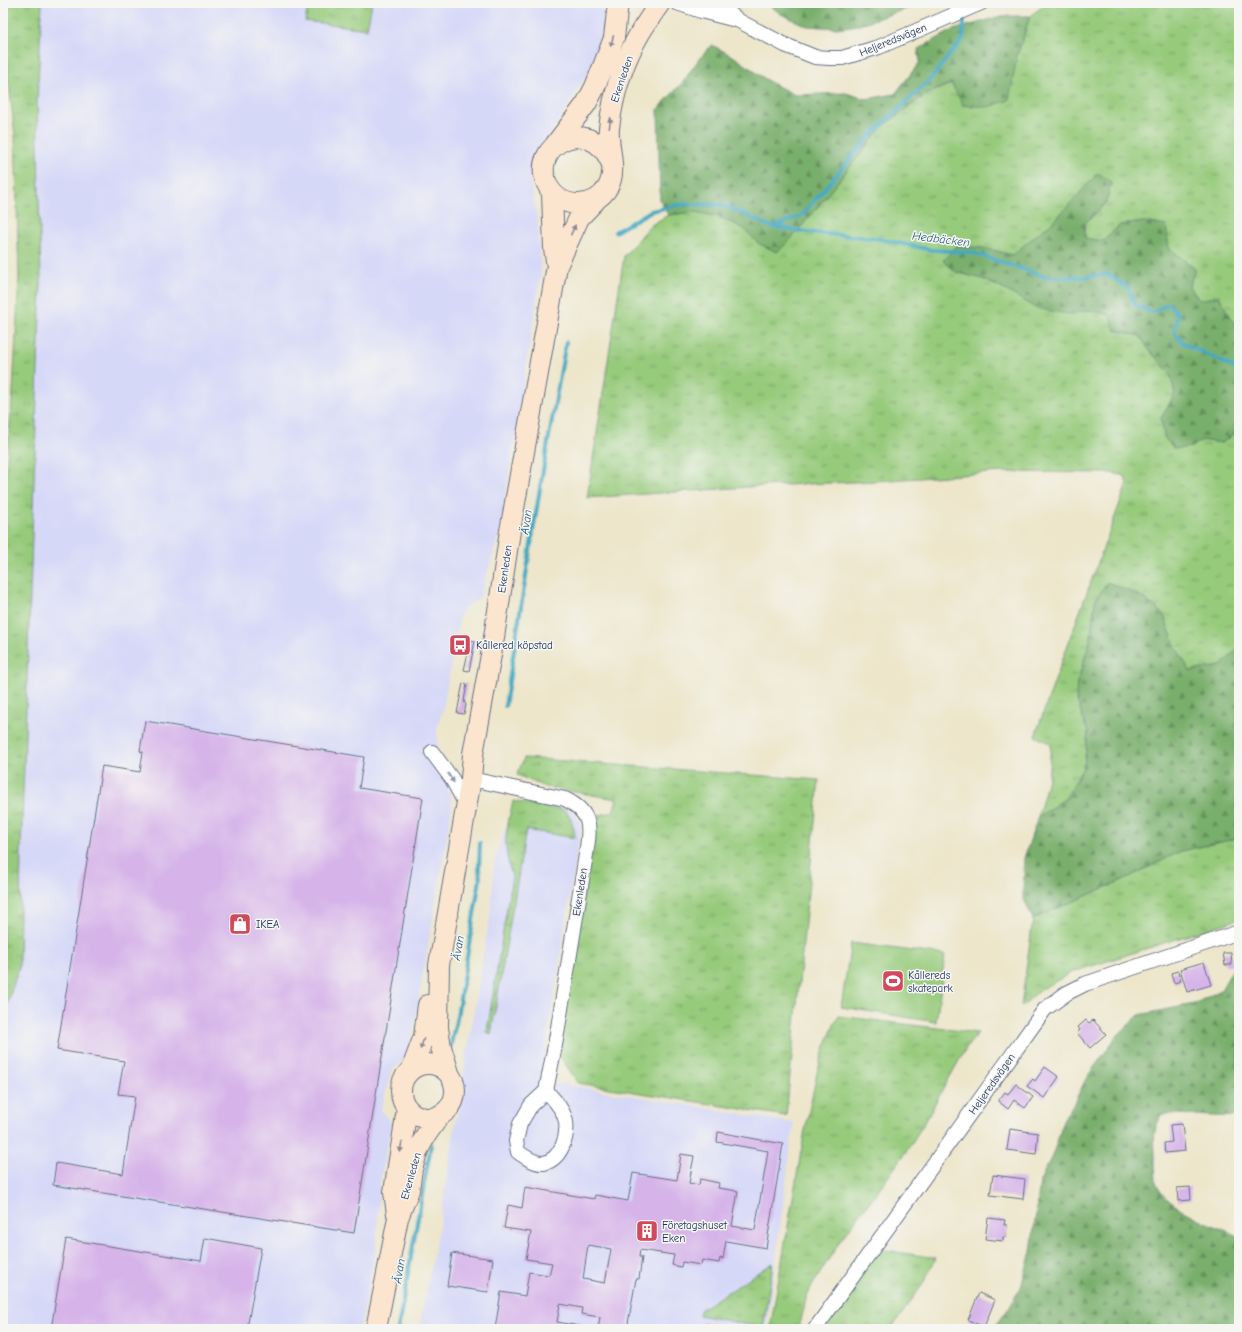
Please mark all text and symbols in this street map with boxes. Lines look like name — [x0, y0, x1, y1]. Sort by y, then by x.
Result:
street label: Heljeredsvägen — [857, 21, 929, 59]
one-way arrow — [609, 36, 615, 48]
street label: Ekenleden — [608, 54, 636, 104]
one-way arrow — [607, 117, 613, 129]
one-way arrow — [570, 225, 576, 236]
water label: Hedbäcken — [911, 229, 971, 250]
water label: Ävan — [517, 508, 535, 536]
street label: Ekenleden — [495, 544, 515, 594]
bus stop icon: Kållered köpstad — [447, 632, 473, 658]
place label: Kållered köpstad — [476, 639, 553, 652]
one-way arrow — [447, 772, 454, 784]
street label: Ekenleden — [570, 867, 590, 917]
shop icon: IKEA — [227, 911, 253, 937]
place label: IKEA — [256, 918, 280, 931]
water label: Ävan — [449, 934, 467, 962]
sports icon: Kållereds skatepark — [880, 968, 906, 994]
place label: Kållereds skatepark — [908, 969, 954, 995]
one-way arrow — [419, 1038, 425, 1050]
street label: Heljeredsvägen — [966, 1051, 1018, 1117]
one-way arrow — [398, 1141, 404, 1153]
street label: Ekenleden — [398, 1151, 424, 1201]
building icon: Företagshuset Eken — [634, 1218, 660, 1244]
place label: Företagshuset Eken — [662, 1219, 728, 1245]
water label: Ävan — [390, 1257, 408, 1285]

